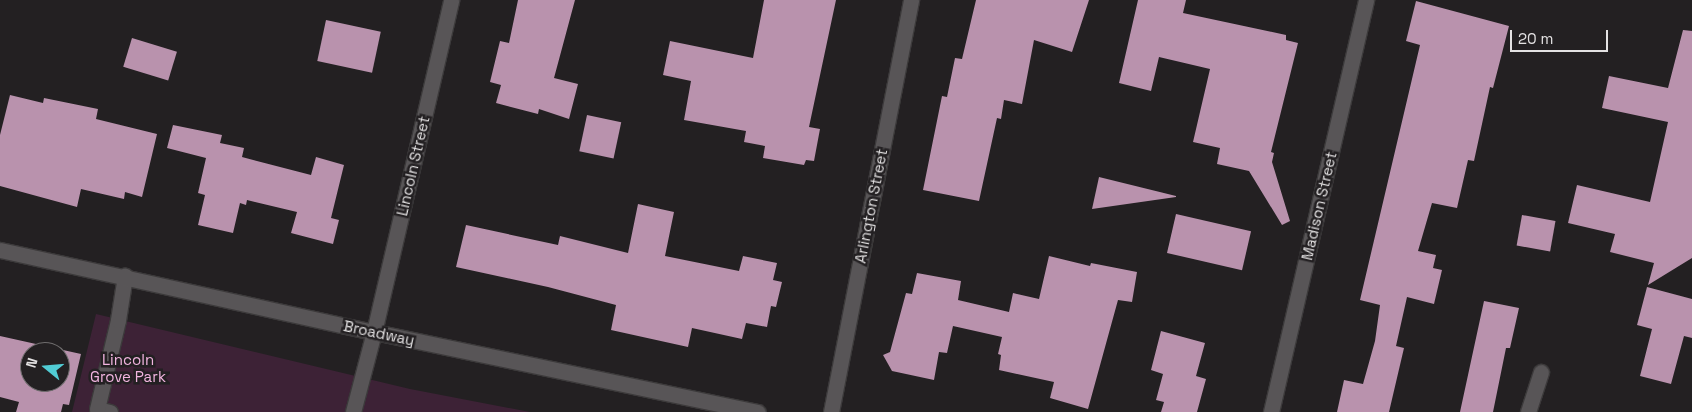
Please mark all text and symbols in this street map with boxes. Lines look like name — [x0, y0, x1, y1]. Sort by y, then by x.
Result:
scale bar — [1512, 20, 1610, 52]
text: 20 m — [1518, 29, 1553, 48]
street label: Lincoln Street — [393, 114, 433, 218]
street label: Arlington Street — [851, 147, 891, 265]
street label: Madison Street — [1298, 150, 1340, 262]
street label: Broadway — [342, 317, 416, 349]
north arrow — [20, 342, 70, 392]
park label: Lincoln Grove Park — [90, 350, 166, 385]
text: N — [22, 356, 42, 370]

